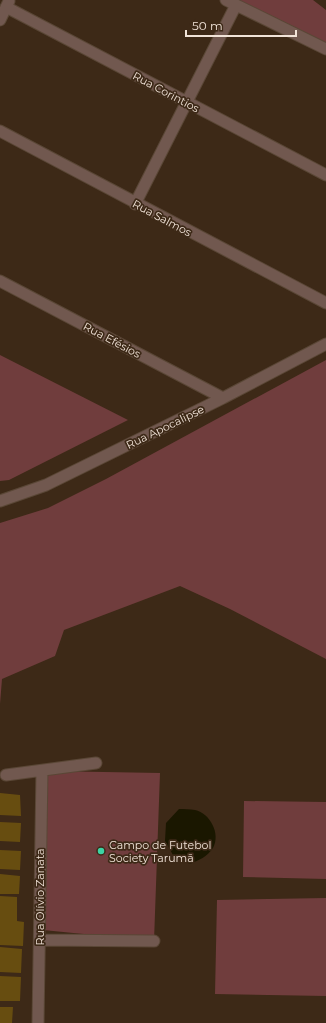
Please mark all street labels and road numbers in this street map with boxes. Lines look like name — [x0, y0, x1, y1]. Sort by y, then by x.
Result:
street label: Rua Corintios — [130, 69, 202, 116]
street label: Rua Salmos — [130, 197, 194, 240]
street label: Rua Efésios — [81, 319, 144, 361]
street label: Rua Apocalipse — [124, 402, 207, 452]
street label: Rua Olívio Zanata — [33, 849, 47, 945]

